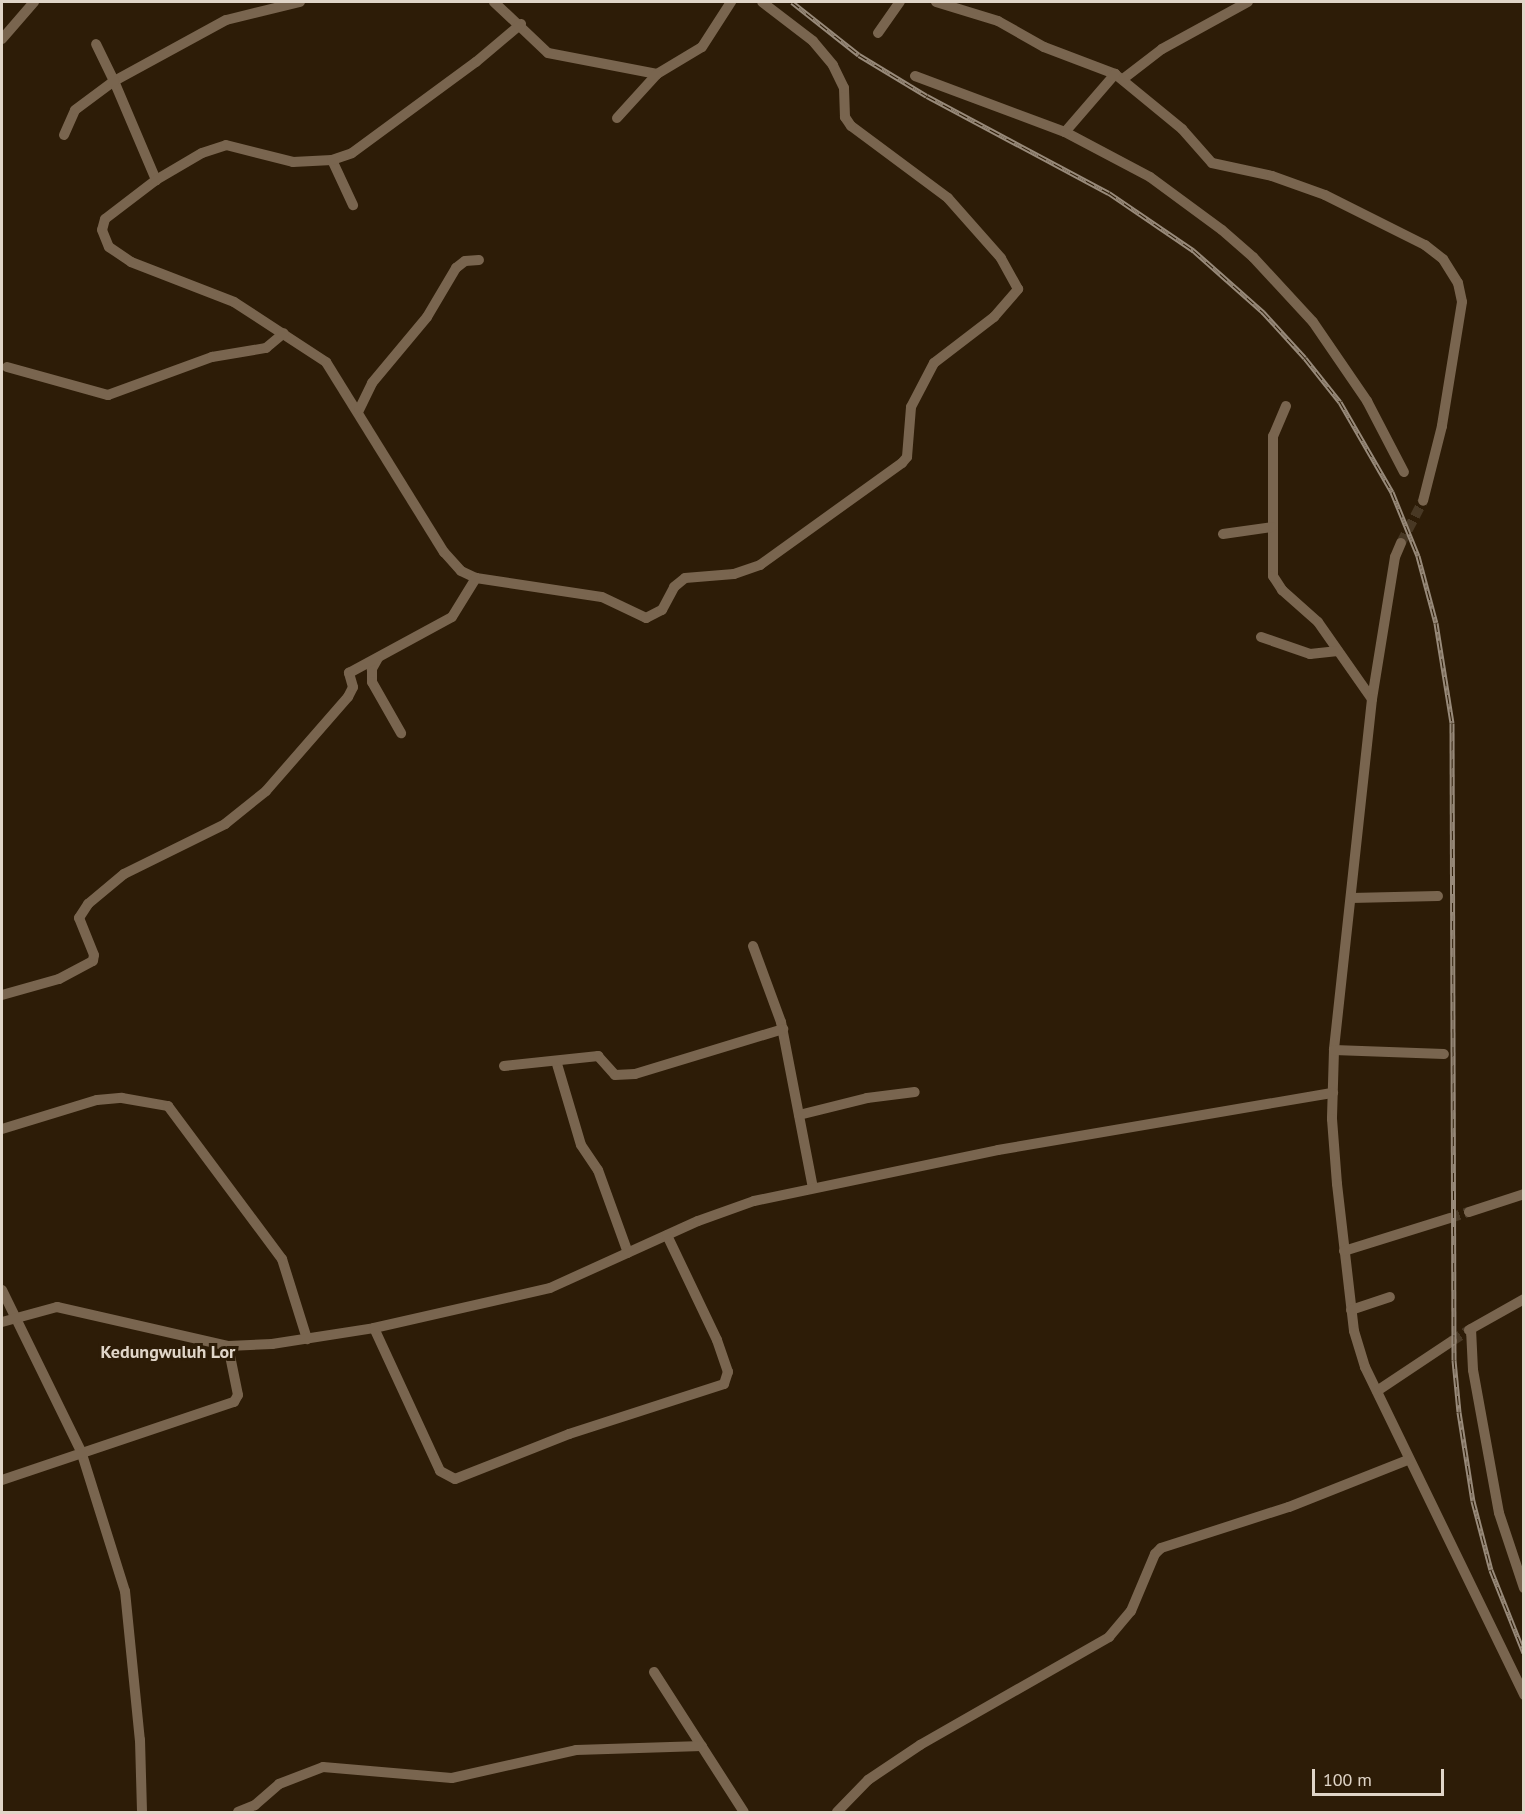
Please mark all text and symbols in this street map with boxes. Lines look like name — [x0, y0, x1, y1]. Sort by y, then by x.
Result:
district label: Kedungwuluh Lor — [101, 1341, 235, 1363]
scale bar — [1315, 1757, 1447, 1795]
text: 100 m — [1323, 1768, 1372, 1791]

